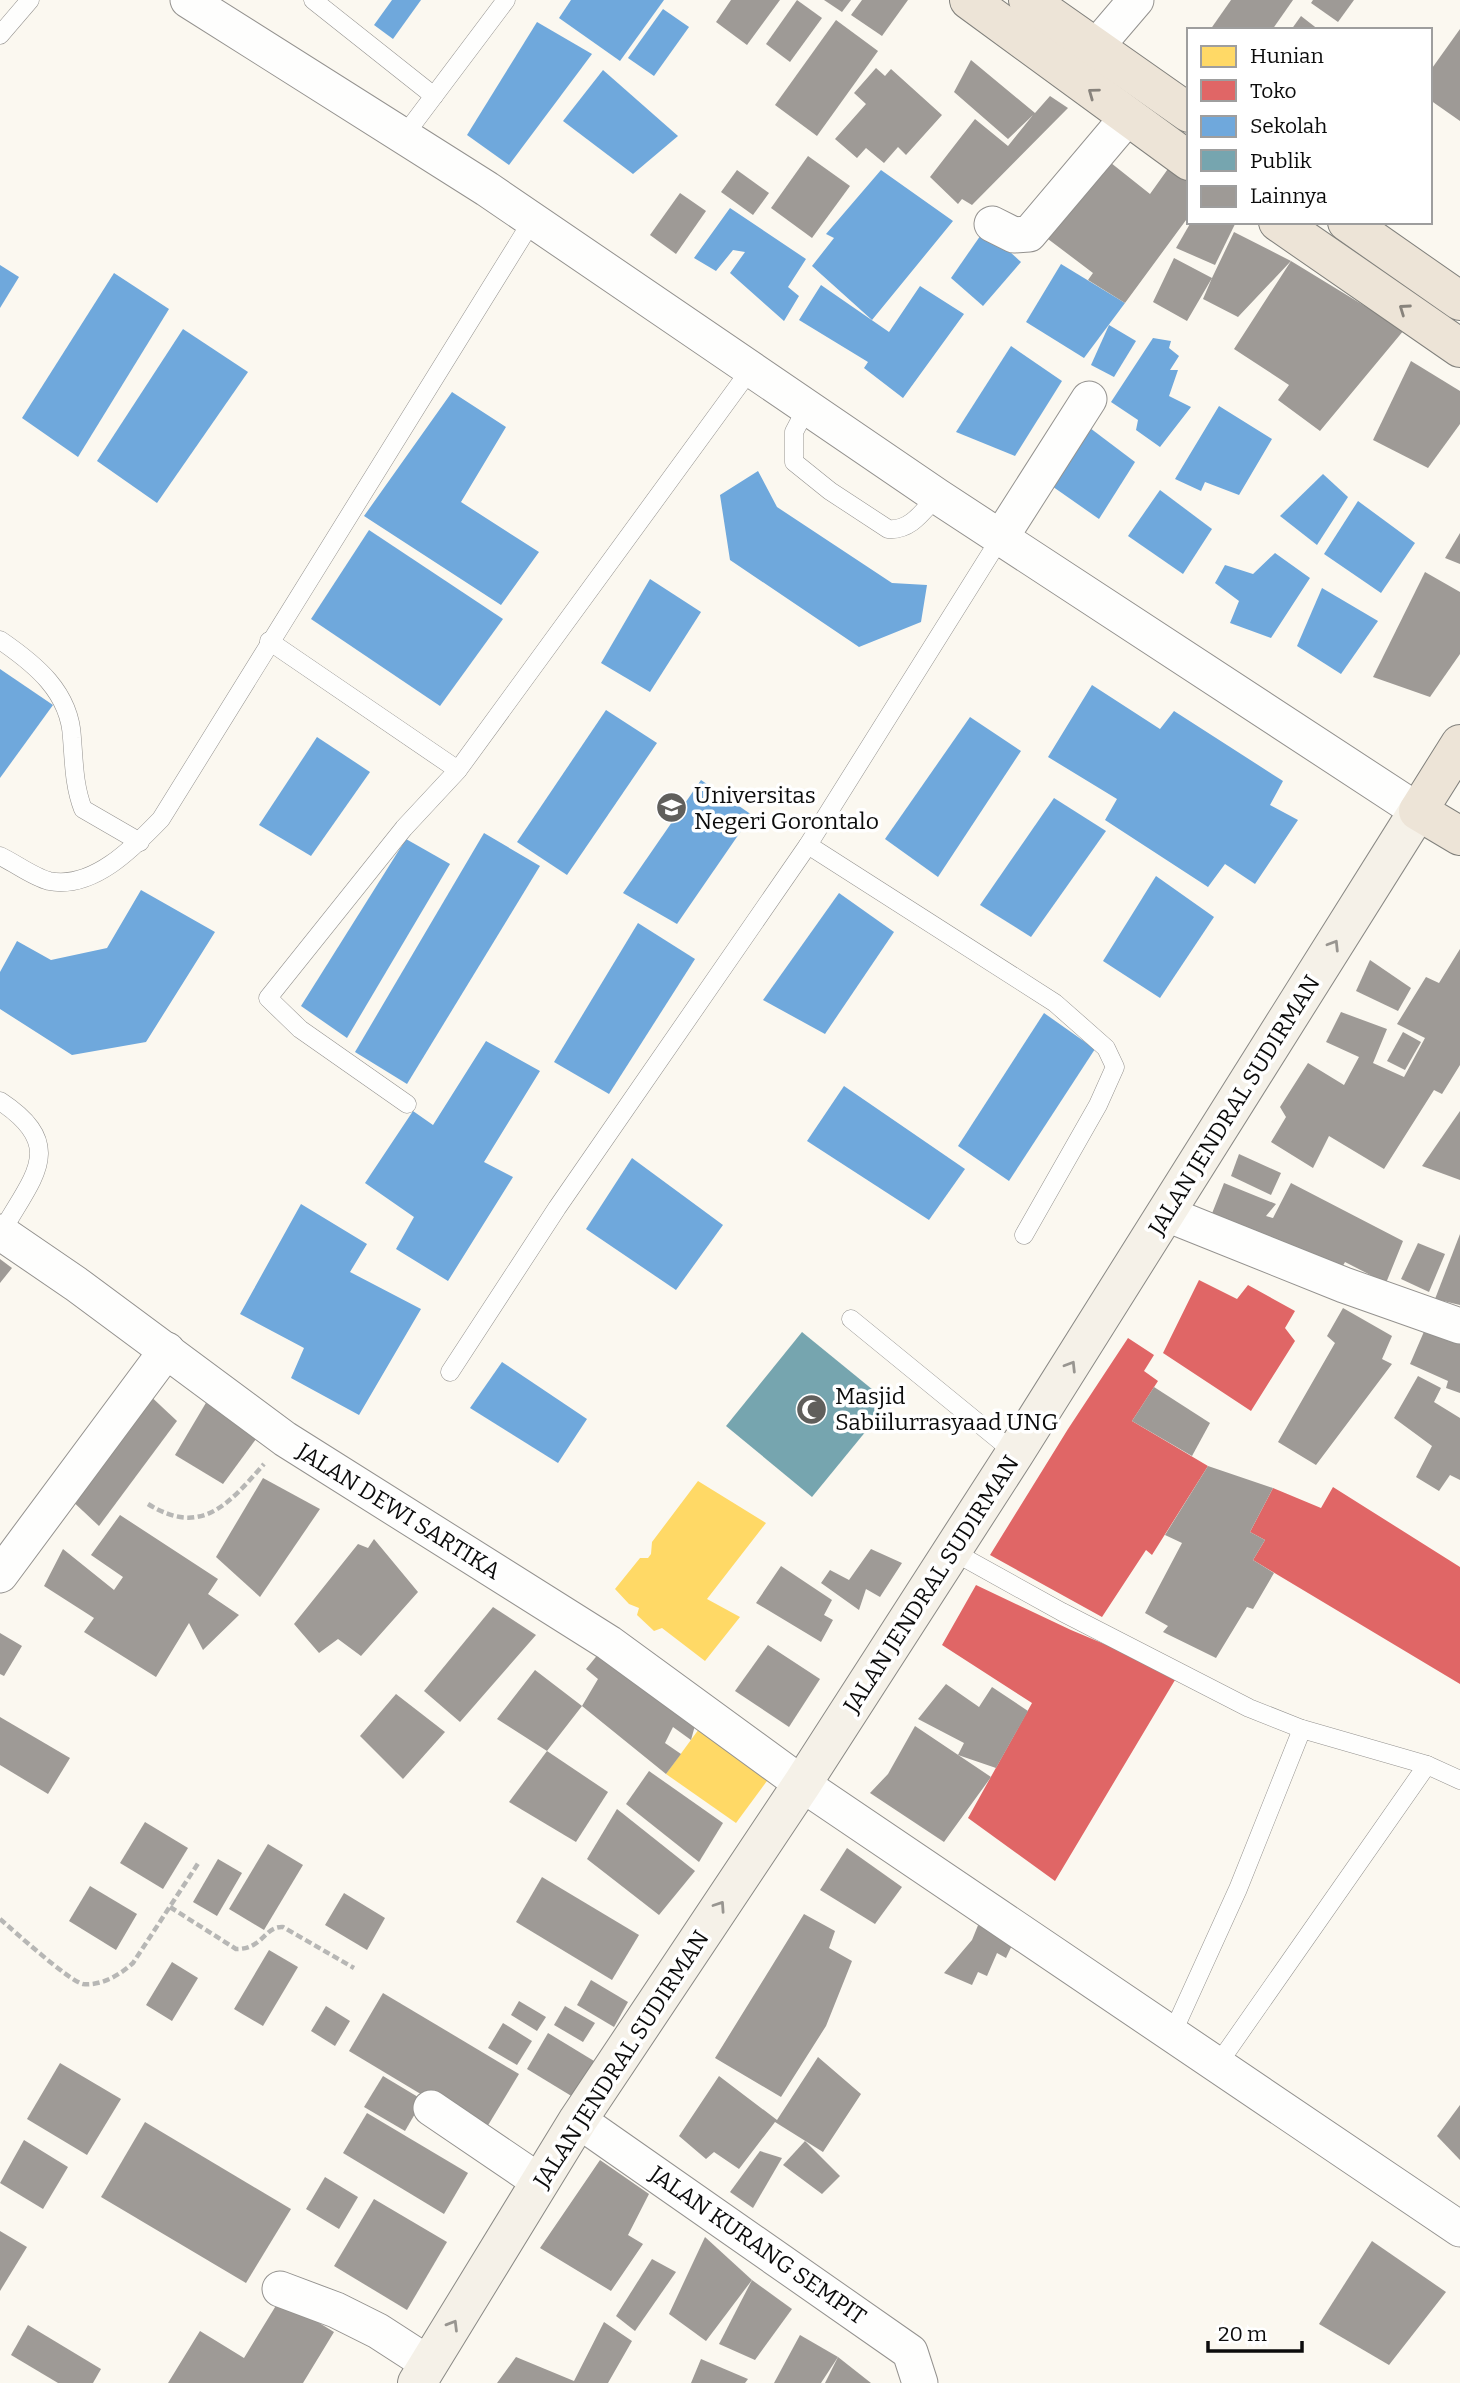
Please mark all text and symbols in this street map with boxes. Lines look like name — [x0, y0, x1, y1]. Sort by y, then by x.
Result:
legend — [1187, 28, 1432, 224]
text: Hunian — [1250, 43, 1324, 69]
text: Toko — [1250, 78, 1297, 104]
one-way arrow — [1088, 89, 1101, 101]
text: Sekolah — [1250, 113, 1327, 139]
text: Publik — [1250, 148, 1312, 174]
text: Lainnya — [1250, 183, 1328, 209]
one-way arrow — [1399, 305, 1412, 317]
place label: Universitas Negeri Gorontalo — [694, 781, 879, 835]
school or university icon: Universitas Negeri Gorontalo — [654, 791, 688, 825]
one-way arrow — [1326, 939, 1339, 952]
street label: JALAN JENDRAL SUDIRMAN — [1142, 970, 1326, 1241]
one-way arrow — [1062, 1360, 1075, 1373]
place label: Masjid Sabiilurrasyaad UNG — [835, 1382, 1059, 1436]
mosque icon: Masjid Sabiilurrasyaad UNG — [795, 1392, 829, 1426]
street label: JALAN DEWI SARTIKA — [291, 1436, 507, 1585]
street label: JALAN JENDRAL SUDIRMAN — [837, 1450, 1025, 1719]
one-way arrow — [712, 1901, 725, 1914]
street label: JALAN JENDRAL SUDIRMAN — [527, 1925, 715, 2194]
street label: JALAN KURANG SEMPIT — [644, 2159, 872, 2330]
scale bar — [1208, 2310, 1302, 2354]
one-way arrow — [444, 2319, 457, 2332]
text: 20 m — [1218, 2321, 1267, 2347]

